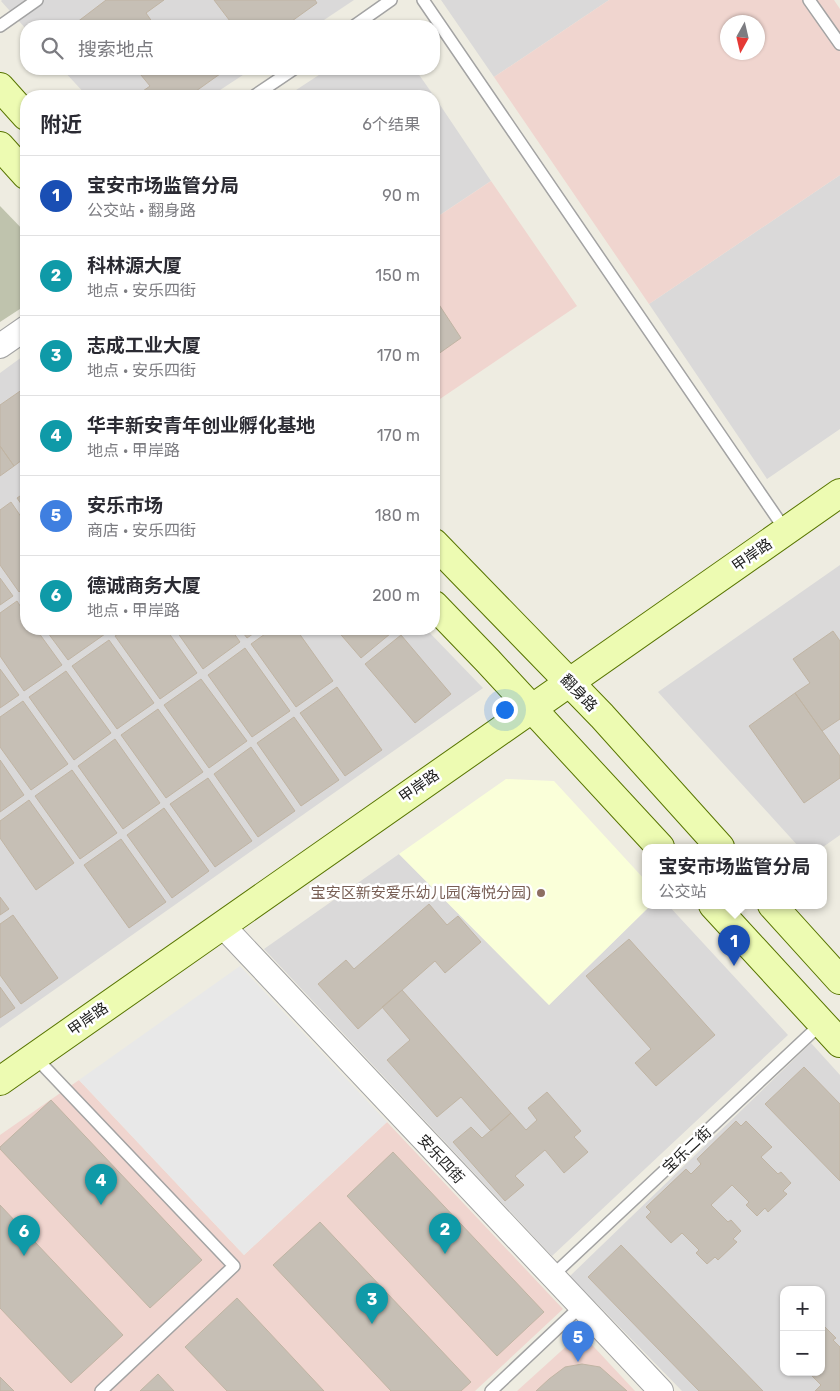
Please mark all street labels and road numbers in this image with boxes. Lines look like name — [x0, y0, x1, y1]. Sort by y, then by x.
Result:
street label: 甲岸路 — [728, 535, 776, 575]
street label: 翻身路 — [557, 671, 601, 715]
street label: 甲岸路 — [395, 766, 443, 806]
street label: 甲岸路 — [64, 999, 112, 1039]
street label: 宝乐二街 — [659, 1123, 715, 1177]
street label: 安乐四街 — [414, 1131, 468, 1187]

